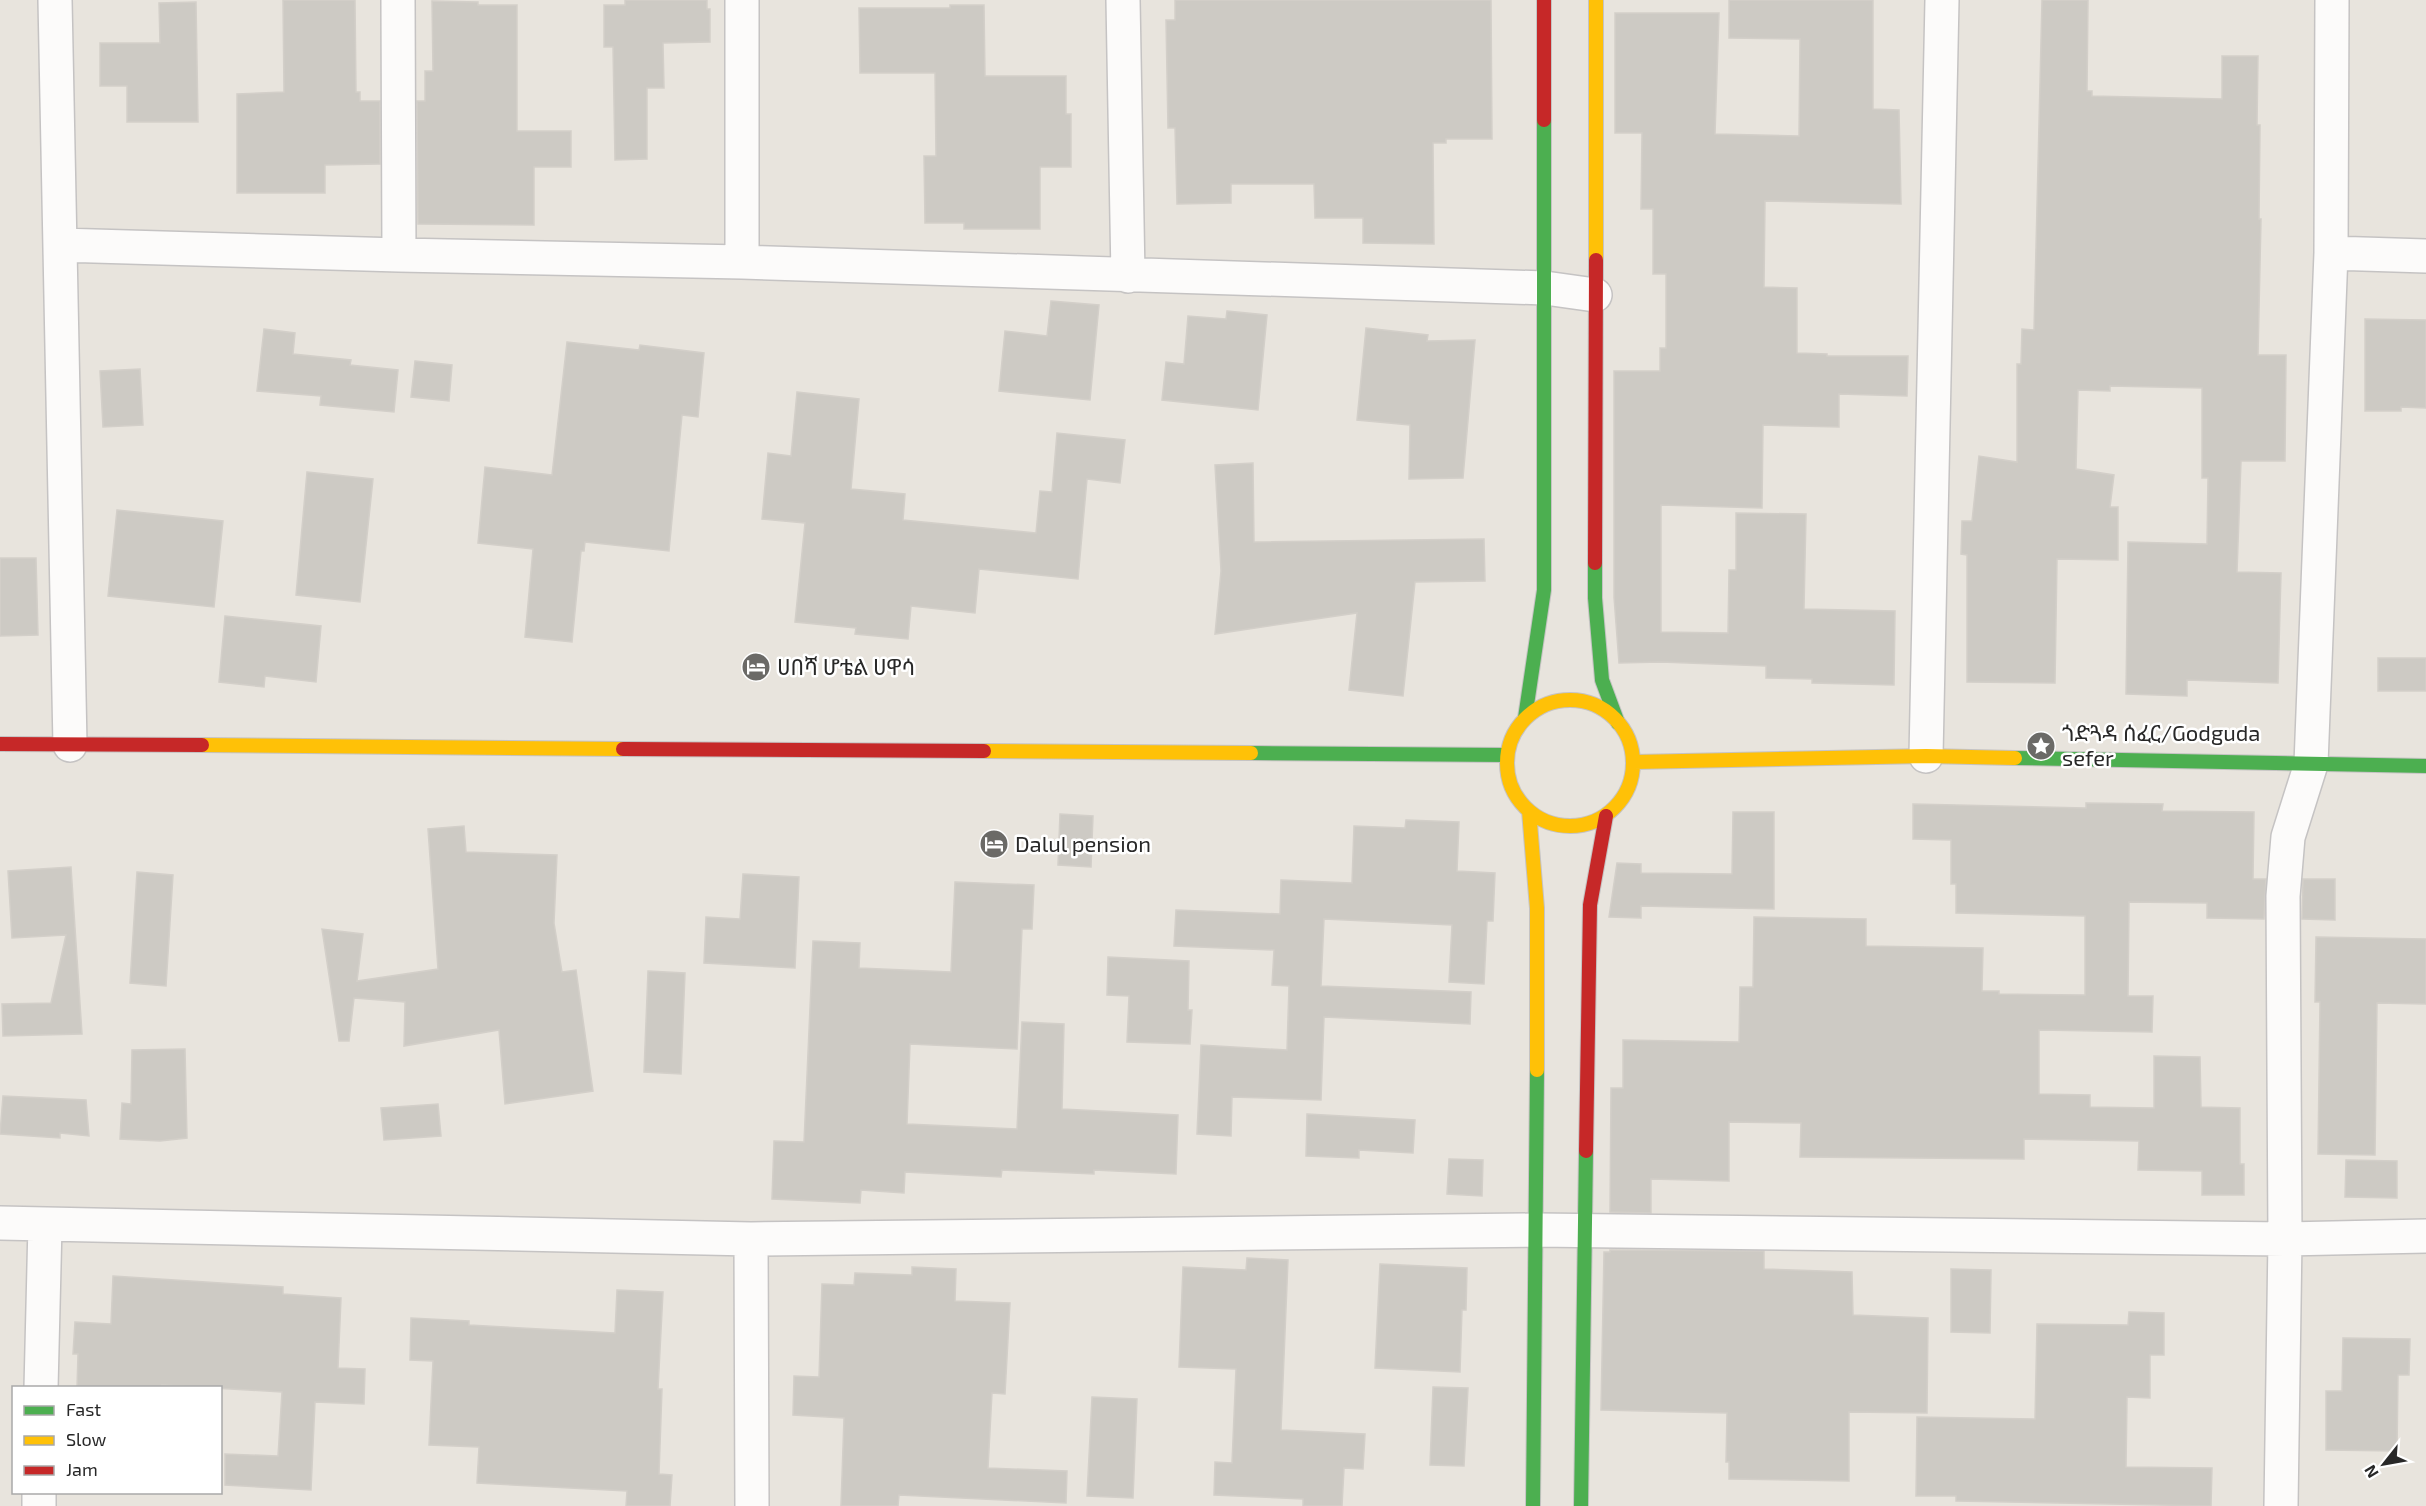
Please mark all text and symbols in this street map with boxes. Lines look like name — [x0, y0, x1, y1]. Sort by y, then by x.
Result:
hotel icon: ሀበሻ ሆቴል ሀዋሳ — [740, 651, 772, 683]
place label: ሀበሻ ሆቴል ሀዋሳ — [777, 653, 915, 679]
place label: ጎድጓዳ ሰፈር/Godguda sefer — [2062, 719, 2260, 770]
place icon: ጎድጓዳ ሰፈር/Godguda sefer — [2025, 730, 2057, 762]
hotel icon: Dalul pension — [978, 828, 1010, 860]
place label: Dalul pension — [1015, 830, 1151, 856]
legend — [12, 1386, 222, 1494]
text: Fast — [66, 1398, 101, 1420]
text: Slow — [66, 1428, 107, 1450]
north arrow — [2354, 1434, 2414, 1494]
text: Jam — [66, 1458, 98, 1480]
text: N — [2360, 1462, 2382, 1482]

